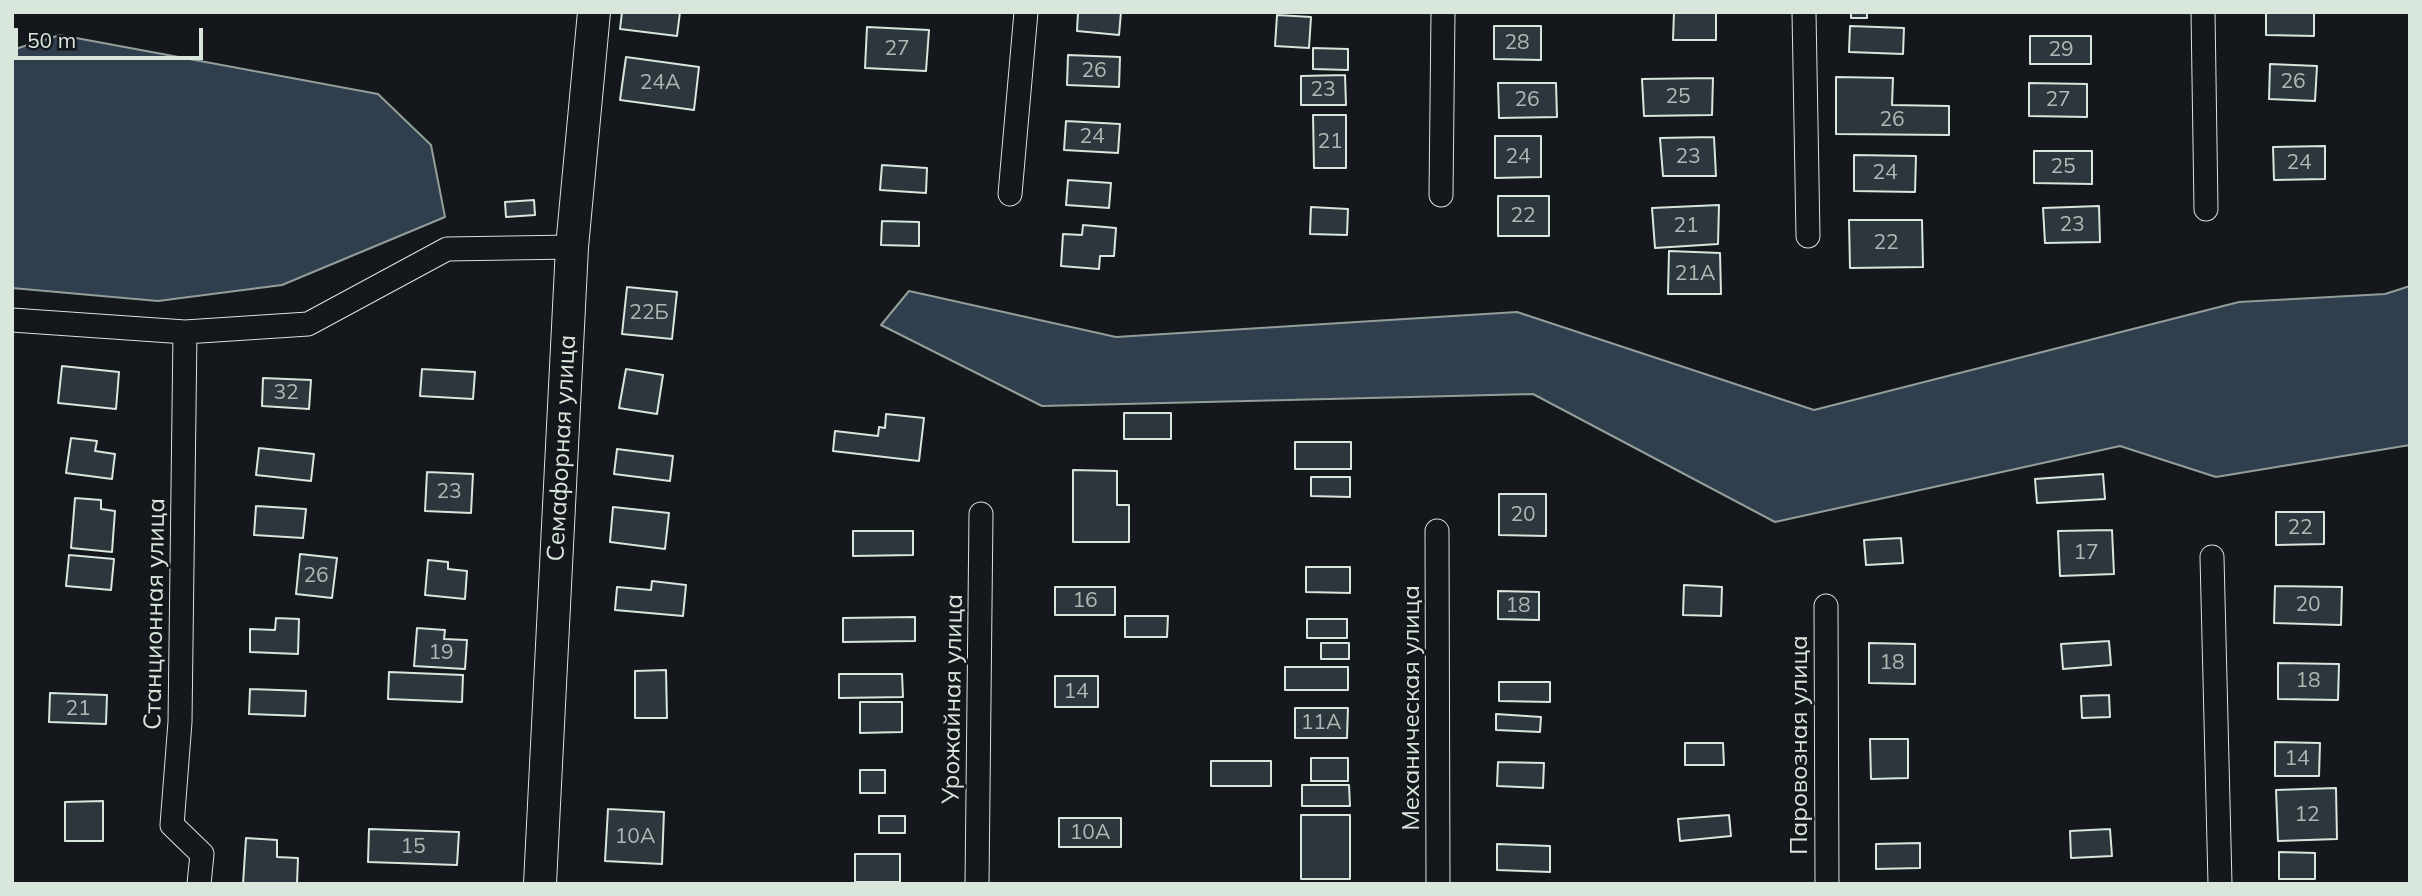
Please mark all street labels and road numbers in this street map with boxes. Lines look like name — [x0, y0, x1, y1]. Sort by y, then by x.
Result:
street label: Семафорная улица — [542, 334, 582, 562]
street label: Станционная улица — [139, 498, 171, 730]
street label: Механическая улица — [1398, 585, 1426, 831]
street label: Урожайная улица — [937, 594, 969, 804]
street label: Паровозная улица — [1786, 635, 1814, 855]

